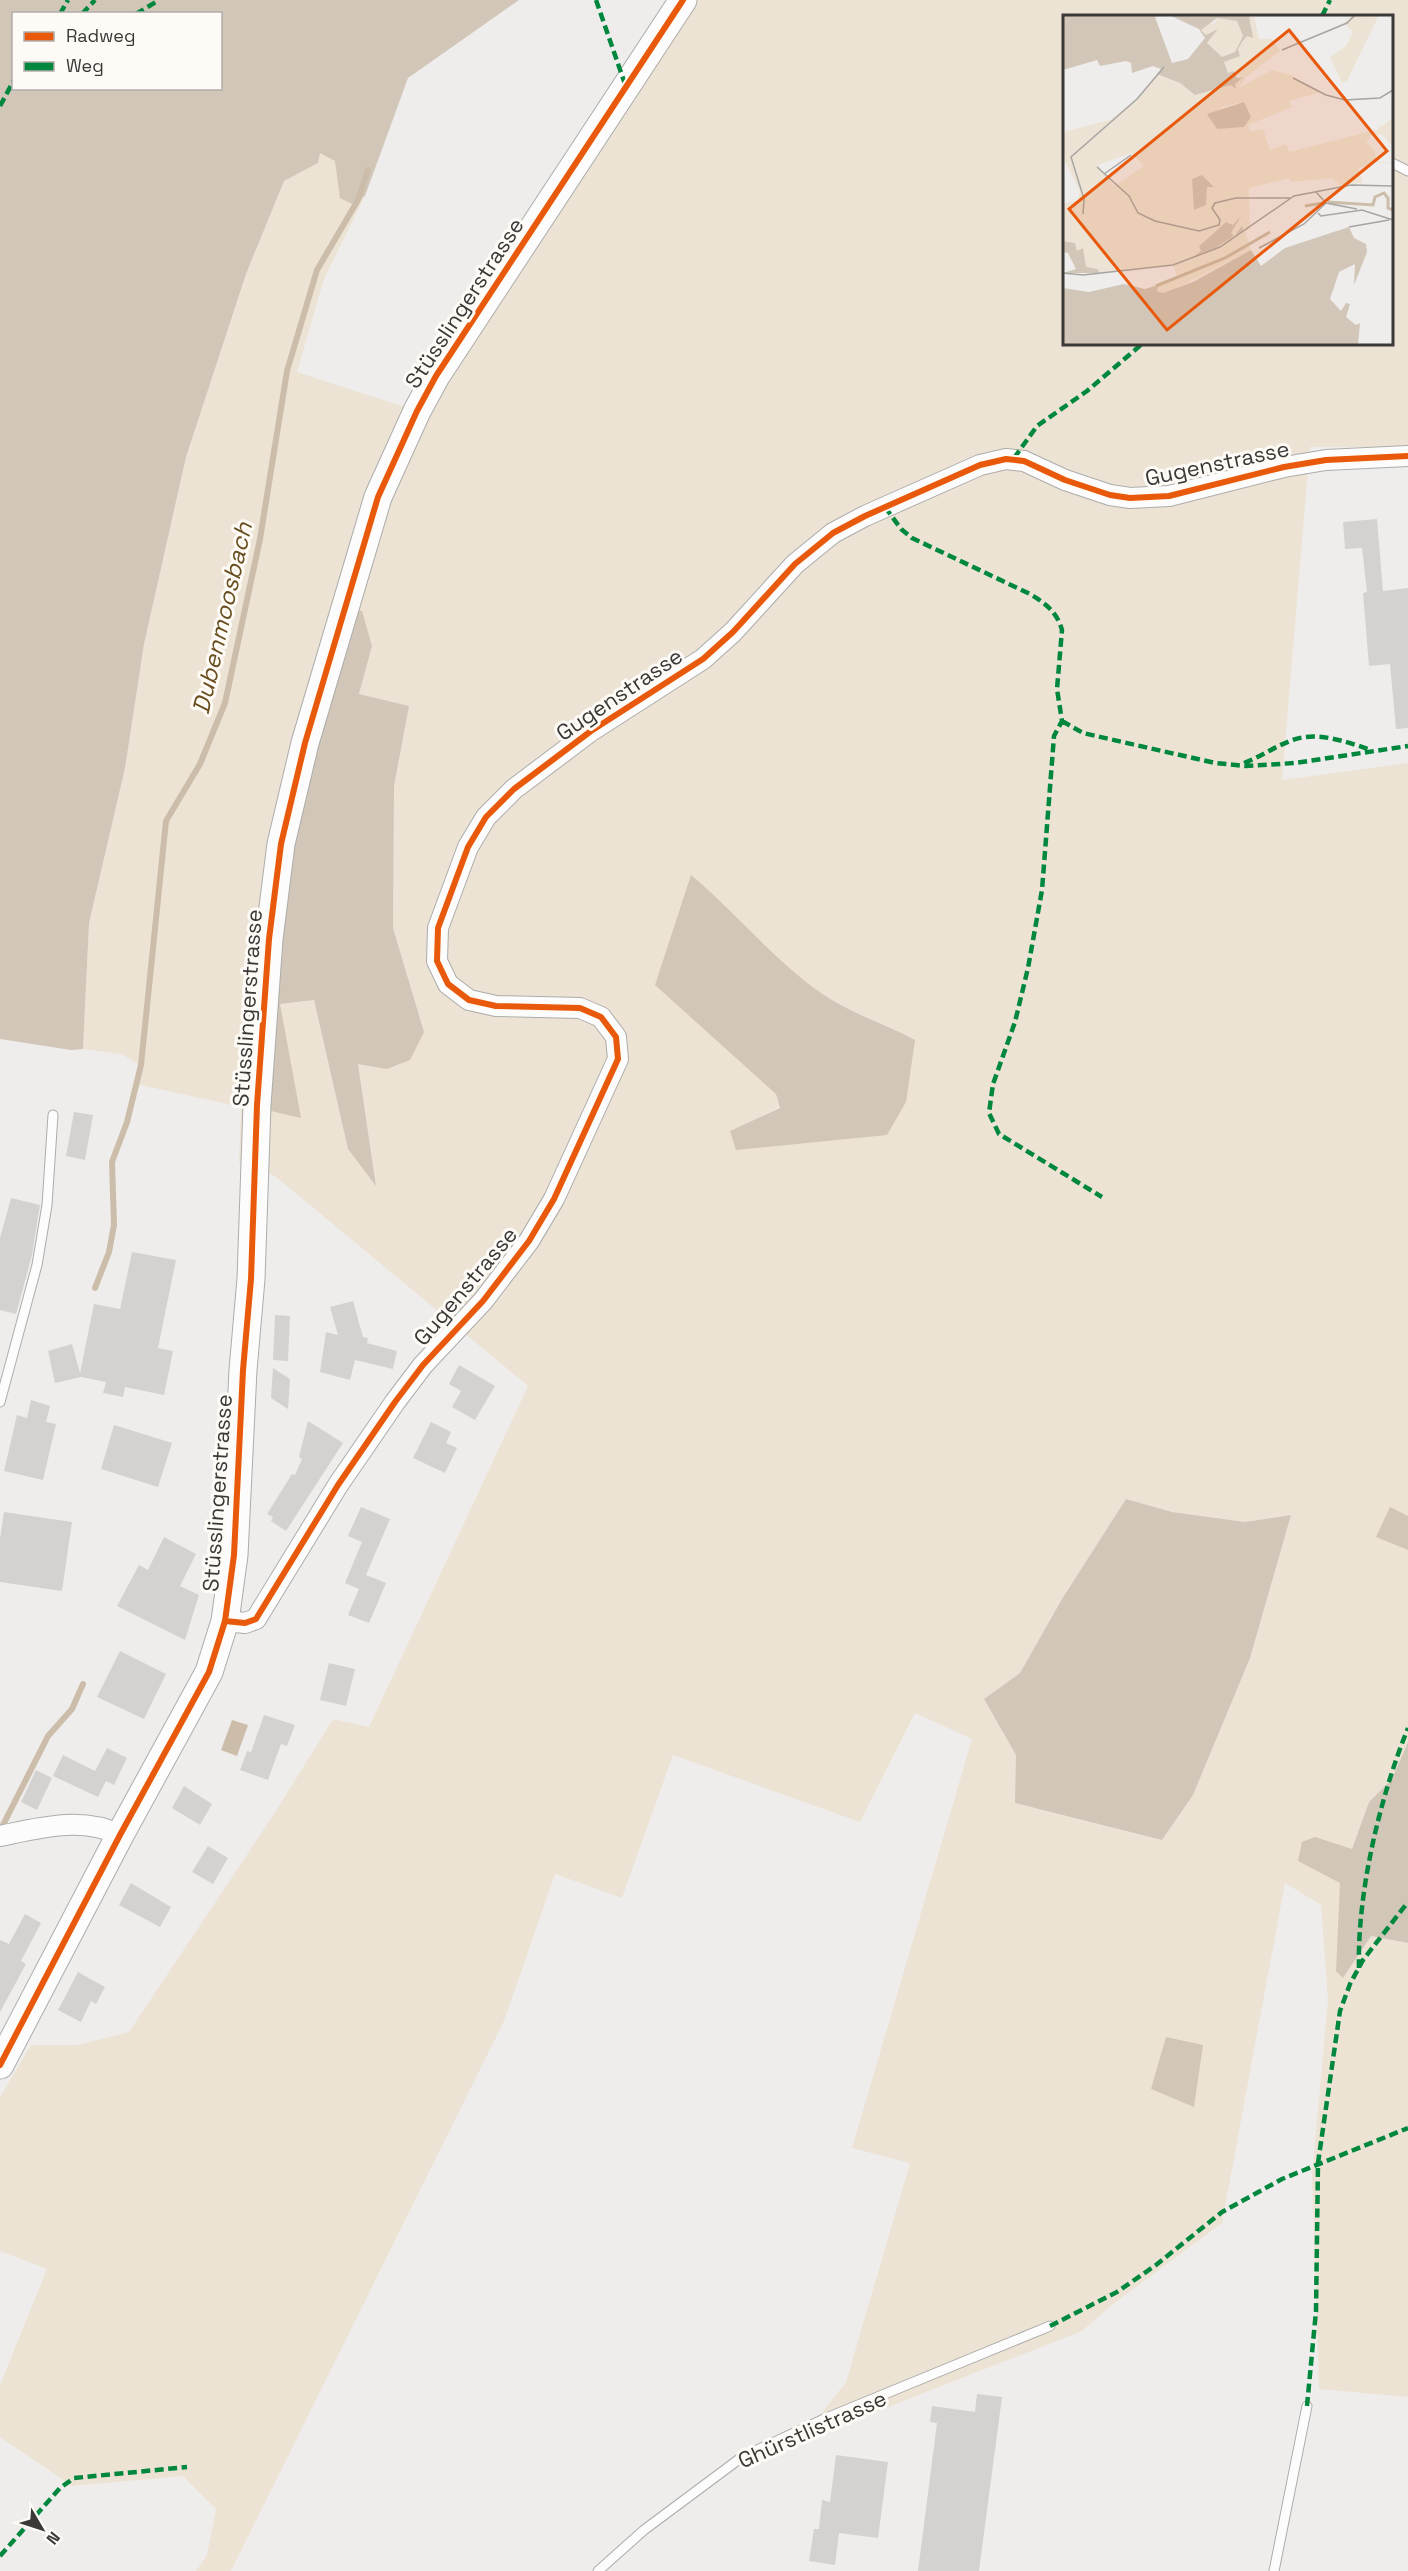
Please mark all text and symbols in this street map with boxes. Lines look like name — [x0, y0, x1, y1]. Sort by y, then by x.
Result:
legend — [12, 12, 222, 90]
inset map — [1063, 15, 1393, 345]
text: Radweg — [66, 24, 136, 47]
text: Weg — [66, 54, 104, 77]
street label: Stüsslingerstrasse — [398, 212, 530, 394]
street label: Gugenstrasse — [1142, 434, 1292, 492]
water label: Dubenmoosbach — [185, 518, 259, 717]
street label: Gugenstrasse — [550, 641, 688, 747]
street label: Stüsslingerstrasse — [226, 908, 268, 1108]
street label: Gugenstrasse — [407, 1221, 523, 1351]
street label: Stüsslingerstrasse — [196, 1393, 238, 1593]
street label: Ghürstlistrasse — [733, 2384, 891, 2474]
north arrow — [12, 2499, 72, 2559]
text: N — [42, 2527, 65, 2549]

